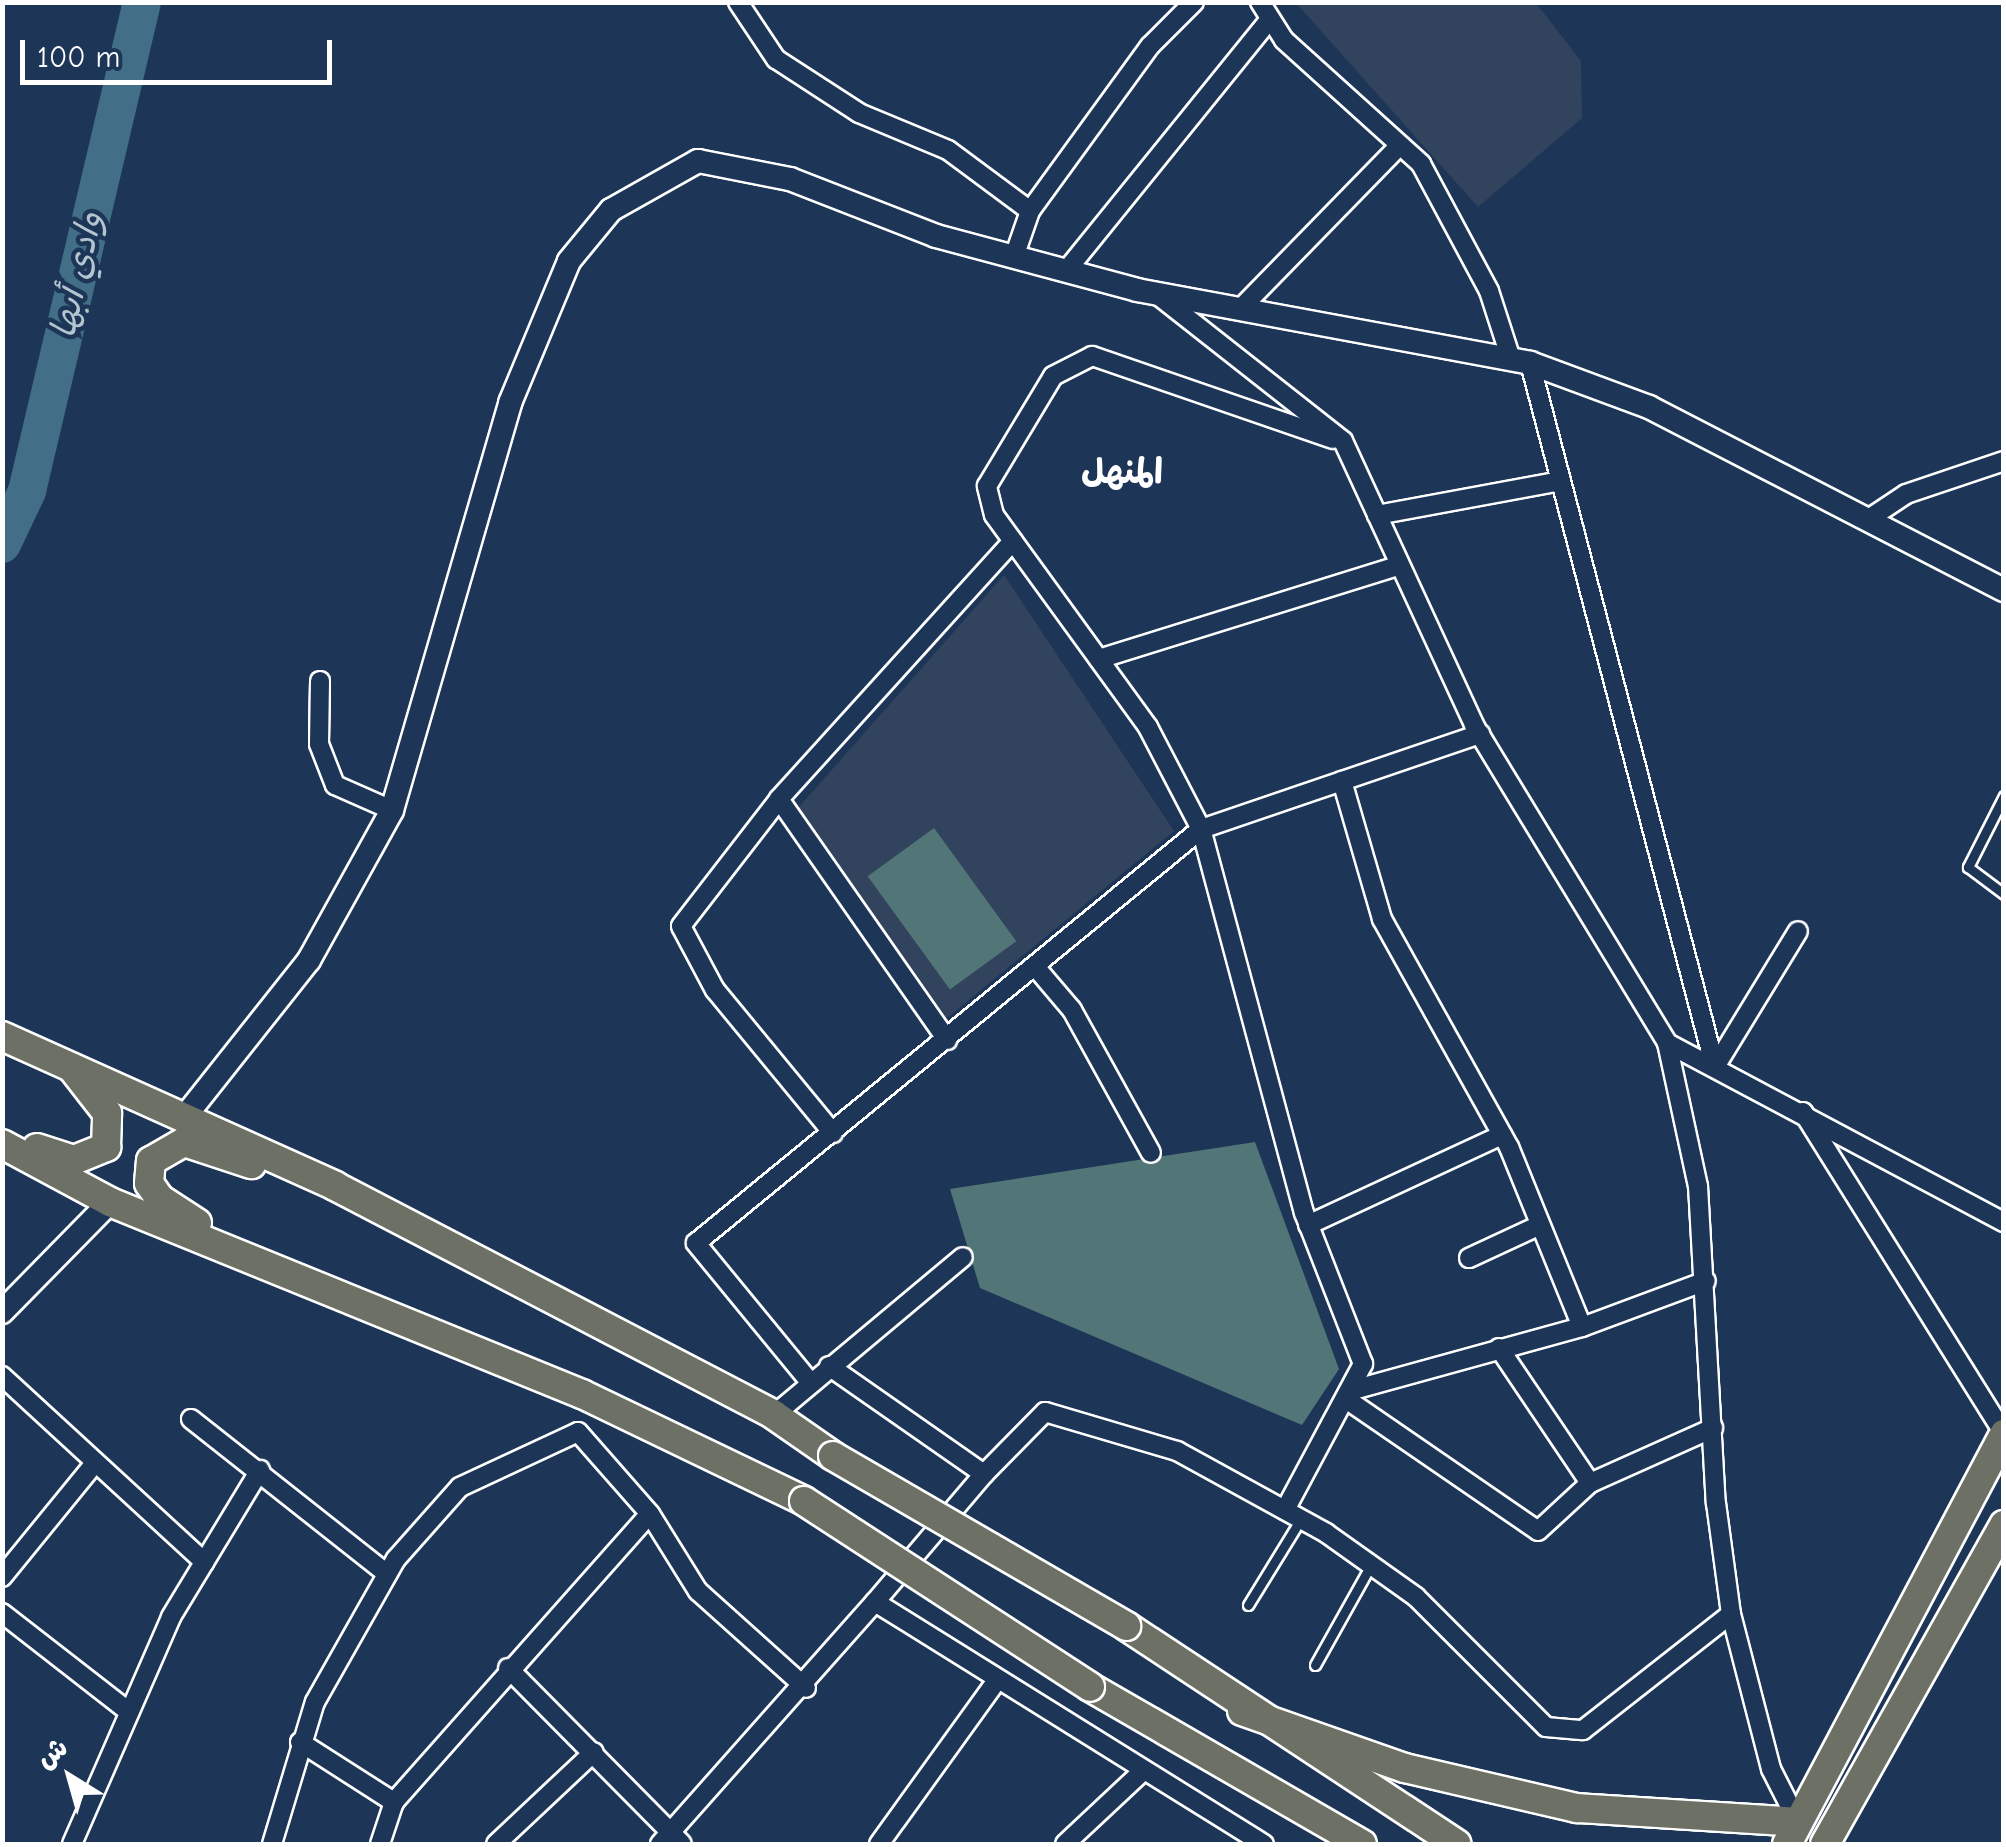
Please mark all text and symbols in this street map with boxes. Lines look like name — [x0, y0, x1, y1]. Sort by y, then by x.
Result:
scale bar — [25, 20, 338, 82]
text: 100 m — [37, 40, 120, 75]
water label: وادي أبها — [42, 208, 112, 342]
district label: المنهل — [1081, 451, 1163, 493]
north arrow — [20, 1727, 120, 1827]
text: ش — [30, 1731, 74, 1775]

